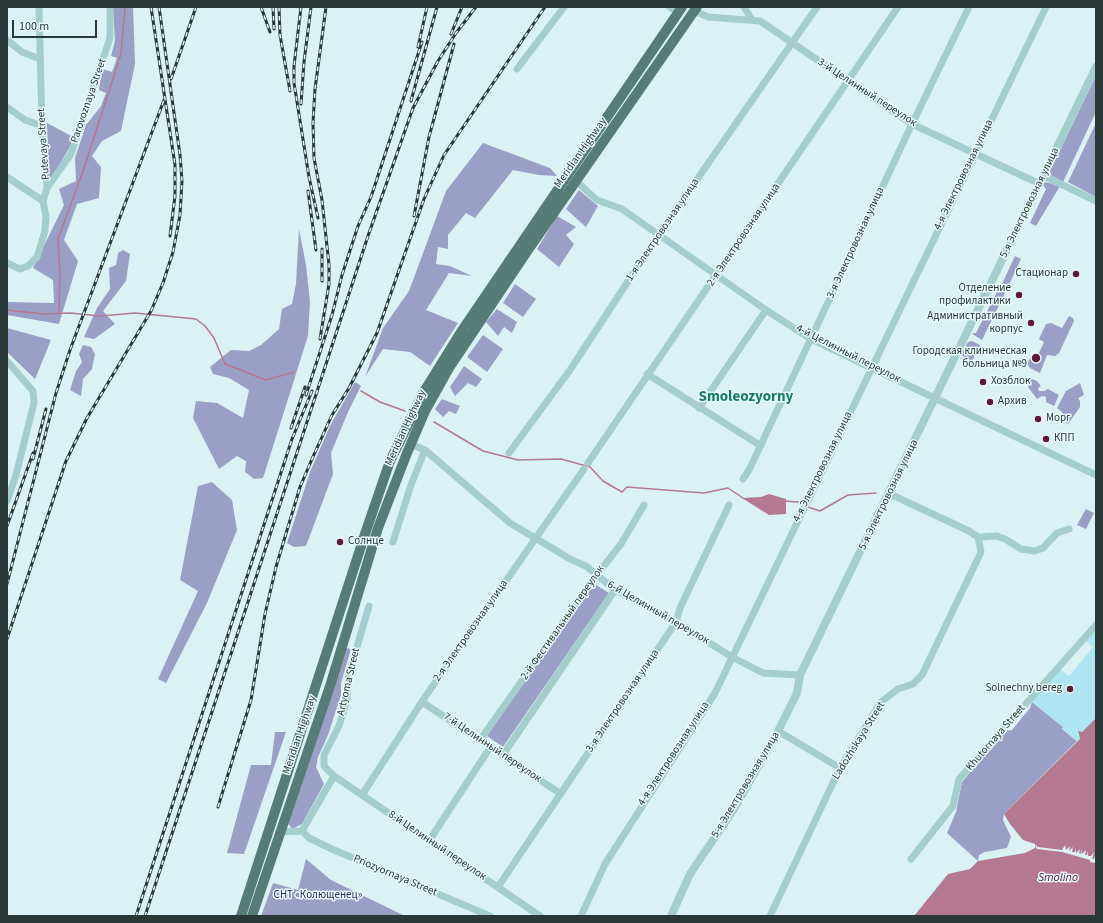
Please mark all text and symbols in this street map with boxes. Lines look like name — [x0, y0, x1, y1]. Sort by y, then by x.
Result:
scale bar — [14, 12, 99, 38]
text: 100 m — [19, 18, 49, 35]
street label: 3-й Целинный переулок — [815, 56, 919, 130]
street label: Parovoznaya Street — [68, 57, 110, 145]
street label: Putevaya Street — [35, 108, 53, 180]
street label: Meridian Highway — [552, 115, 610, 191]
street label: 4-я Электровозная улица — [931, 118, 997, 232]
street label: 5-я Электровозная улица — [997, 146, 1063, 260]
street label: 1-я Электровозная улица — [624, 176, 702, 284]
street label: 2-я Электровозная улица — [705, 181, 783, 289]
street label: 3-я Электровозная улица — [824, 185, 888, 301]
place label: Стационар — [1016, 267, 1068, 281]
marker: Стационар — [1071, 269, 1081, 279]
place label: Отделение профилактики — [939, 282, 1011, 308]
marker: Отделение профилактики — [1014, 290, 1024, 300]
place label: Административный корпус — [927, 310, 1023, 336]
marker: Административный корпус — [1026, 318, 1036, 328]
street label: 4-й Целинный переулок — [793, 322, 903, 386]
place label: Городская клиническая больница №9 — [912, 345, 1027, 371]
marker: Городская клиническая больница №9 — [1030, 352, 1042, 364]
place label: Хозблок — [991, 375, 1030, 389]
marker: Хозблок — [978, 377, 988, 387]
street label: Meridian Highway — [383, 388, 429, 468]
district label: Smoleozyorny — [699, 389, 793, 407]
place label: Архив — [998, 395, 1027, 409]
marker: Архив — [985, 397, 995, 407]
street label: 4-я Электровозная улица — [790, 410, 856, 524]
place label: Морг — [1046, 412, 1071, 426]
marker: Морг — [1033, 414, 1043, 424]
place label: КПП — [1054, 432, 1075, 446]
marker: КПП — [1041, 434, 1051, 444]
street label: 5-я Электровозная улица — [856, 438, 922, 552]
place label: Солнце — [348, 535, 384, 549]
marker: Солнце — [335, 537, 345, 547]
street label: 2-й Фестивальный переулок — [518, 563, 608, 683]
street label: 2-я Электровозная улица — [431, 578, 511, 684]
street label: 6-й Целинный переулок — [605, 578, 711, 648]
street label: Artyoma Street — [335, 647, 363, 717]
street label: 3-я Электровозная улица — [584, 647, 662, 755]
place label: Solnechny bereg — [985, 682, 1062, 696]
marker: Solnechny bereg — [1065, 684, 1075, 694]
street label: Meridian Highway — [280, 694, 320, 776]
street label: 4-я Электровозная улица — [635, 700, 713, 808]
street label: Ladozhskaya Street — [830, 700, 888, 782]
street label: Khutornaya Street — [964, 702, 1028, 774]
street label: 7-й Целинный переулок — [440, 710, 544, 786]
street label: 5-я Электровозная улица — [709, 730, 783, 840]
street label: 8-й Целинный переулок — [385, 808, 489, 884]
street label: Priozyornaya Street — [351, 852, 439, 900]
water label: Smolino — [1038, 871, 1078, 885]
park label: СНТ «Колющенец» — [274, 889, 362, 903]

